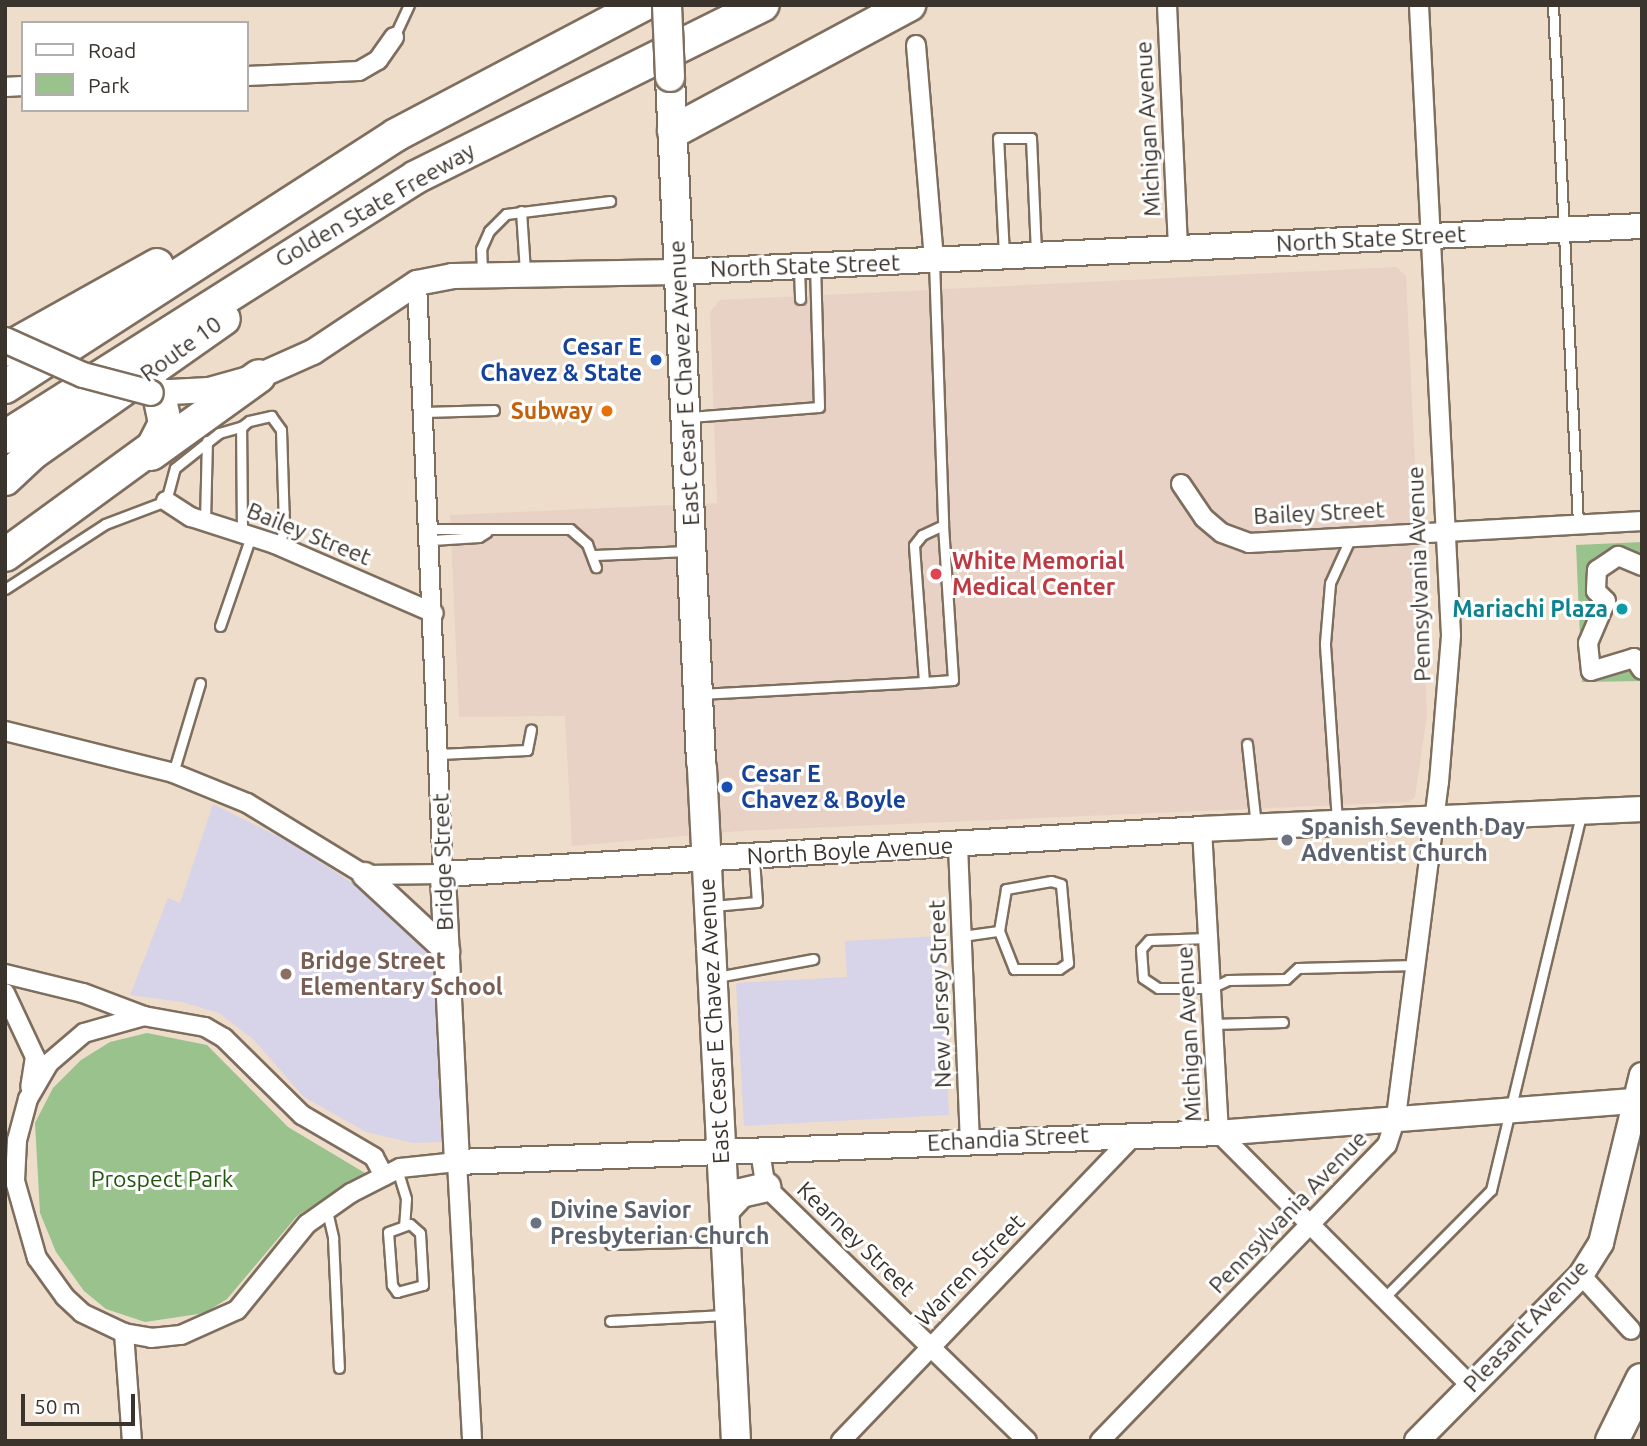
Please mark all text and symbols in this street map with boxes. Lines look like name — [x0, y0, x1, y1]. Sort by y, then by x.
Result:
legend — [21, 21, 248, 112]
text: Road — [88, 38, 136, 62]
street label: Michigan Avenue — [1130, 40, 1166, 218]
text: Park — [88, 73, 130, 97]
street label: Golden State Freeway — [270, 137, 480, 273]
street label: North State Street — [1275, 220, 1467, 258]
street label: East Cesar E Chavez Avenue — [663, 239, 705, 527]
street label: North State Street — [710, 249, 900, 283]
street label: Route 10 — [135, 310, 227, 388]
place label: Cesar E Chavez & State — [480, 333, 642, 387]
marker: Cesar E Chavez & State — [648, 352, 664, 368]
place label: Subway — [511, 397, 593, 425]
marker: Subway — [599, 403, 615, 419]
street label: Pennsylvania Avenue — [1401, 466, 1437, 682]
street label: Bailey Street — [1253, 496, 1385, 530]
street label: Bailey Street — [243, 497, 375, 571]
place label: White Memorial Medical Center — [952, 547, 1124, 601]
marker: White Memorial Medical Center — [926, 564, 946, 584]
place label: Mariachi Plaza — [1452, 595, 1608, 623]
marker: Mariachi Plaza — [1614, 601, 1630, 617]
place label: Cesar E Chavez & Boyle — [741, 760, 906, 814]
marker: Cesar E Chavez & Boyle — [719, 779, 735, 795]
street label: Bridge Street — [427, 793, 459, 931]
place label: Spanish Seventh Day Adventist Church — [1301, 813, 1525, 867]
street label: North Boyle Avenue — [746, 832, 954, 870]
marker: Spanish Seventh Day Adventist Church — [1279, 832, 1295, 848]
street label: East Cesar E Chavez Avenue — [693, 877, 735, 1165]
street label: New Jersey Street — [923, 899, 957, 1089]
street label: Michigan Avenue — [1171, 945, 1207, 1123]
place label: Bridge Street Elementary School — [300, 947, 503, 1001]
marker: Bridge Street Elementary School — [278, 966, 294, 982]
street label: Echandia Street — [926, 1121, 1090, 1157]
street label: Pennsylvania Avenue — [1203, 1125, 1373, 1299]
park label: Prospect Park — [91, 1165, 233, 1193]
street label: Kearney Street — [791, 1176, 921, 1302]
place label: Divine Savior Presbyterian Church — [550, 1196, 769, 1250]
street label: Warren Street — [910, 1208, 1030, 1332]
marker: Divine Savior Presbyterian Church — [528, 1215, 544, 1231]
street label: Pleasant Avenue — [1458, 1254, 1594, 1398]
scale bar — [24, 1380, 138, 1424]
text: 50 m — [34, 1394, 81, 1418]

